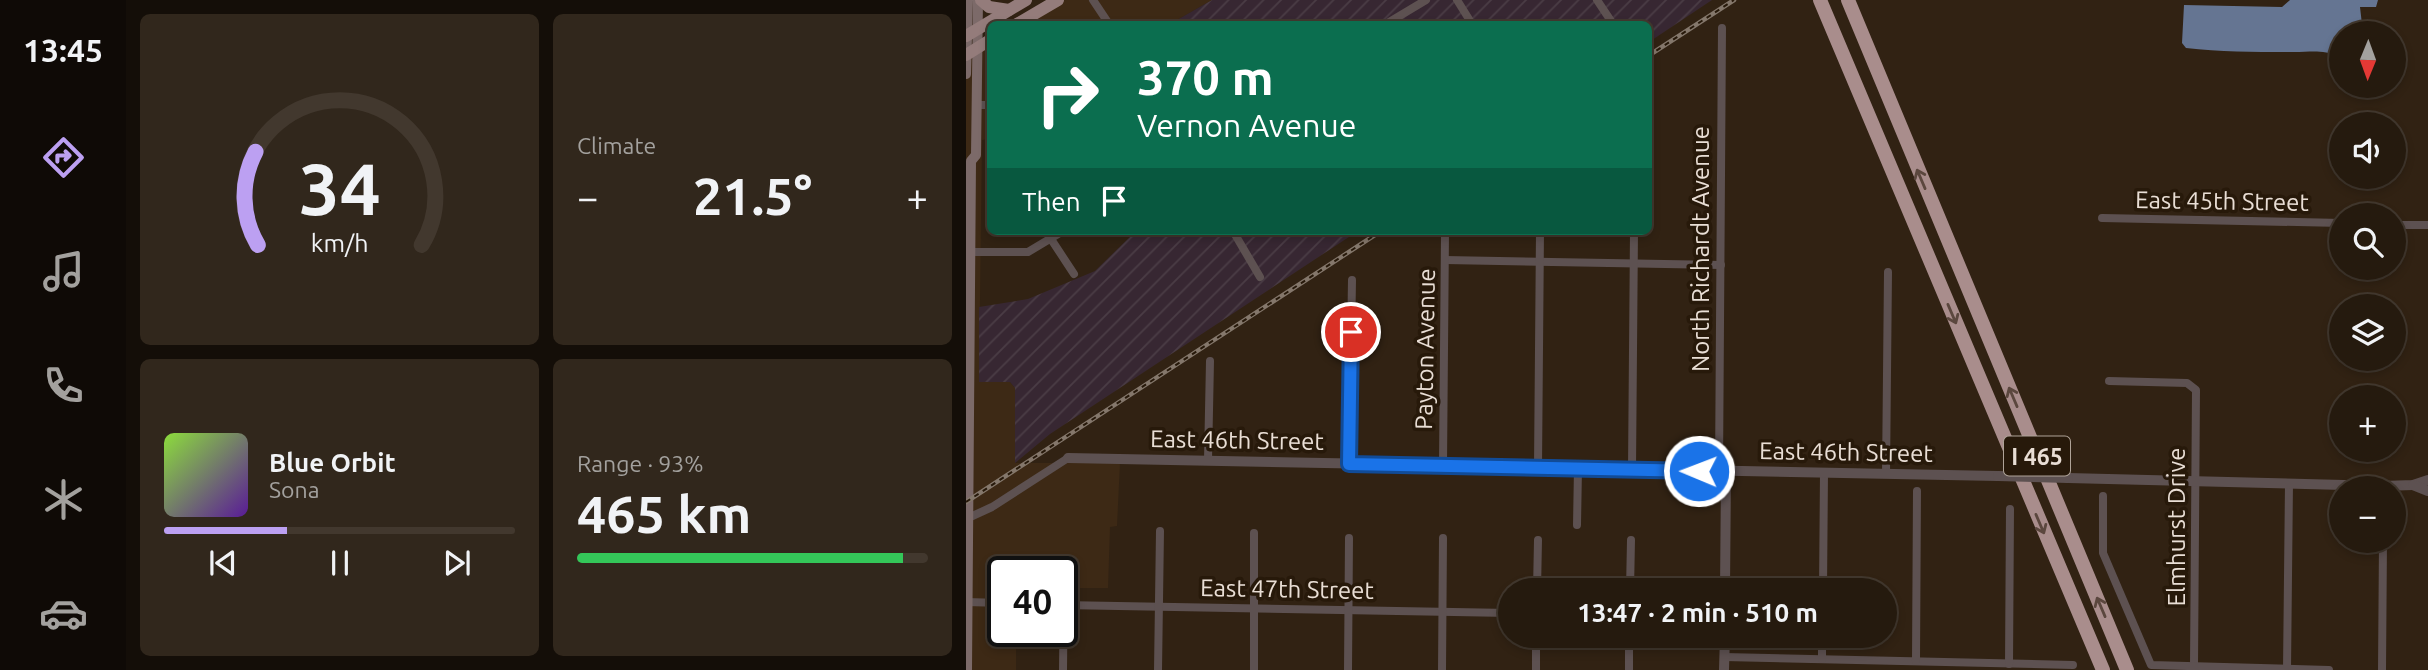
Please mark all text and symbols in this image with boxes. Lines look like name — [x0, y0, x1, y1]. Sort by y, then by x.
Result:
north arrow — [2329, 21, 2406, 98]
map controls — [2329, 21, 2406, 553]
text: 13:45 — [23, 32, 103, 68]
icon: right — [1022, 49, 1113, 140]
text: 370 m — [1137, 49, 1274, 104]
text: Vernon Avenue — [1137, 107, 1356, 143]
button: sound — [2329, 112, 2406, 189]
street label: North Richardt Avenue — [1687, 126, 1714, 372]
icon: directions — [39, 133, 88, 182]
text: Climate — [577, 133, 656, 158]
text: 34 — [298, 148, 381, 230]
text: 21.5° — [693, 167, 812, 225]
one-way arrow — [1914, 168, 1927, 190]
text: − — [577, 176, 598, 218]
text: + — [907, 176, 928, 218]
icon: arrive — [1095, 182, 1133, 220]
street label: East 45th Street — [2135, 186, 2310, 216]
text: Then — [1022, 187, 1081, 216]
button: search — [2329, 203, 2406, 280]
text: km/h — [311, 229, 368, 257]
icon: music — [39, 247, 88, 296]
street label: Payton Avenue — [1410, 268, 1440, 430]
button: layers — [2329, 294, 2406, 371]
pin — [1321, 302, 1381, 362]
one-way arrow — [1946, 303, 1959, 325]
icon: arrive — [1332, 313, 1370, 351]
icon: phone — [39, 361, 88, 410]
button: + — [2329, 385, 2406, 462]
one-way arrow — [2005, 387, 2018, 409]
street label: East 46th Street — [1150, 425, 1325, 455]
position arrow — [1662, 434, 1736, 508]
road number: I 465 — [2004, 436, 2070, 476]
street label: East 46th Street — [1759, 437, 1934, 467]
street label: Elmhurst Drive — [2163, 447, 2190, 607]
text: Blue Orbit — [269, 448, 396, 477]
text: Range · 93% — [577, 451, 704, 476]
icon: climate — [39, 475, 88, 524]
button: − — [2329, 476, 2406, 553]
text: Sona — [269, 477, 319, 502]
text: 465 km — [577, 485, 751, 543]
one-way arrow — [2034, 513, 2047, 534]
icon: previous — [204, 544, 242, 582]
icon: pause — [321, 544, 359, 582]
icon: next — [438, 544, 476, 582]
speed limit sign: 40 — [987, 556, 1078, 647]
street label: East 47th Street — [1200, 574, 1375, 604]
icon: car — [39, 589, 88, 638]
one-way arrow — [2093, 597, 2106, 618]
text: 13:47 · 2 min · 510 m — [1577, 598, 1818, 627]

